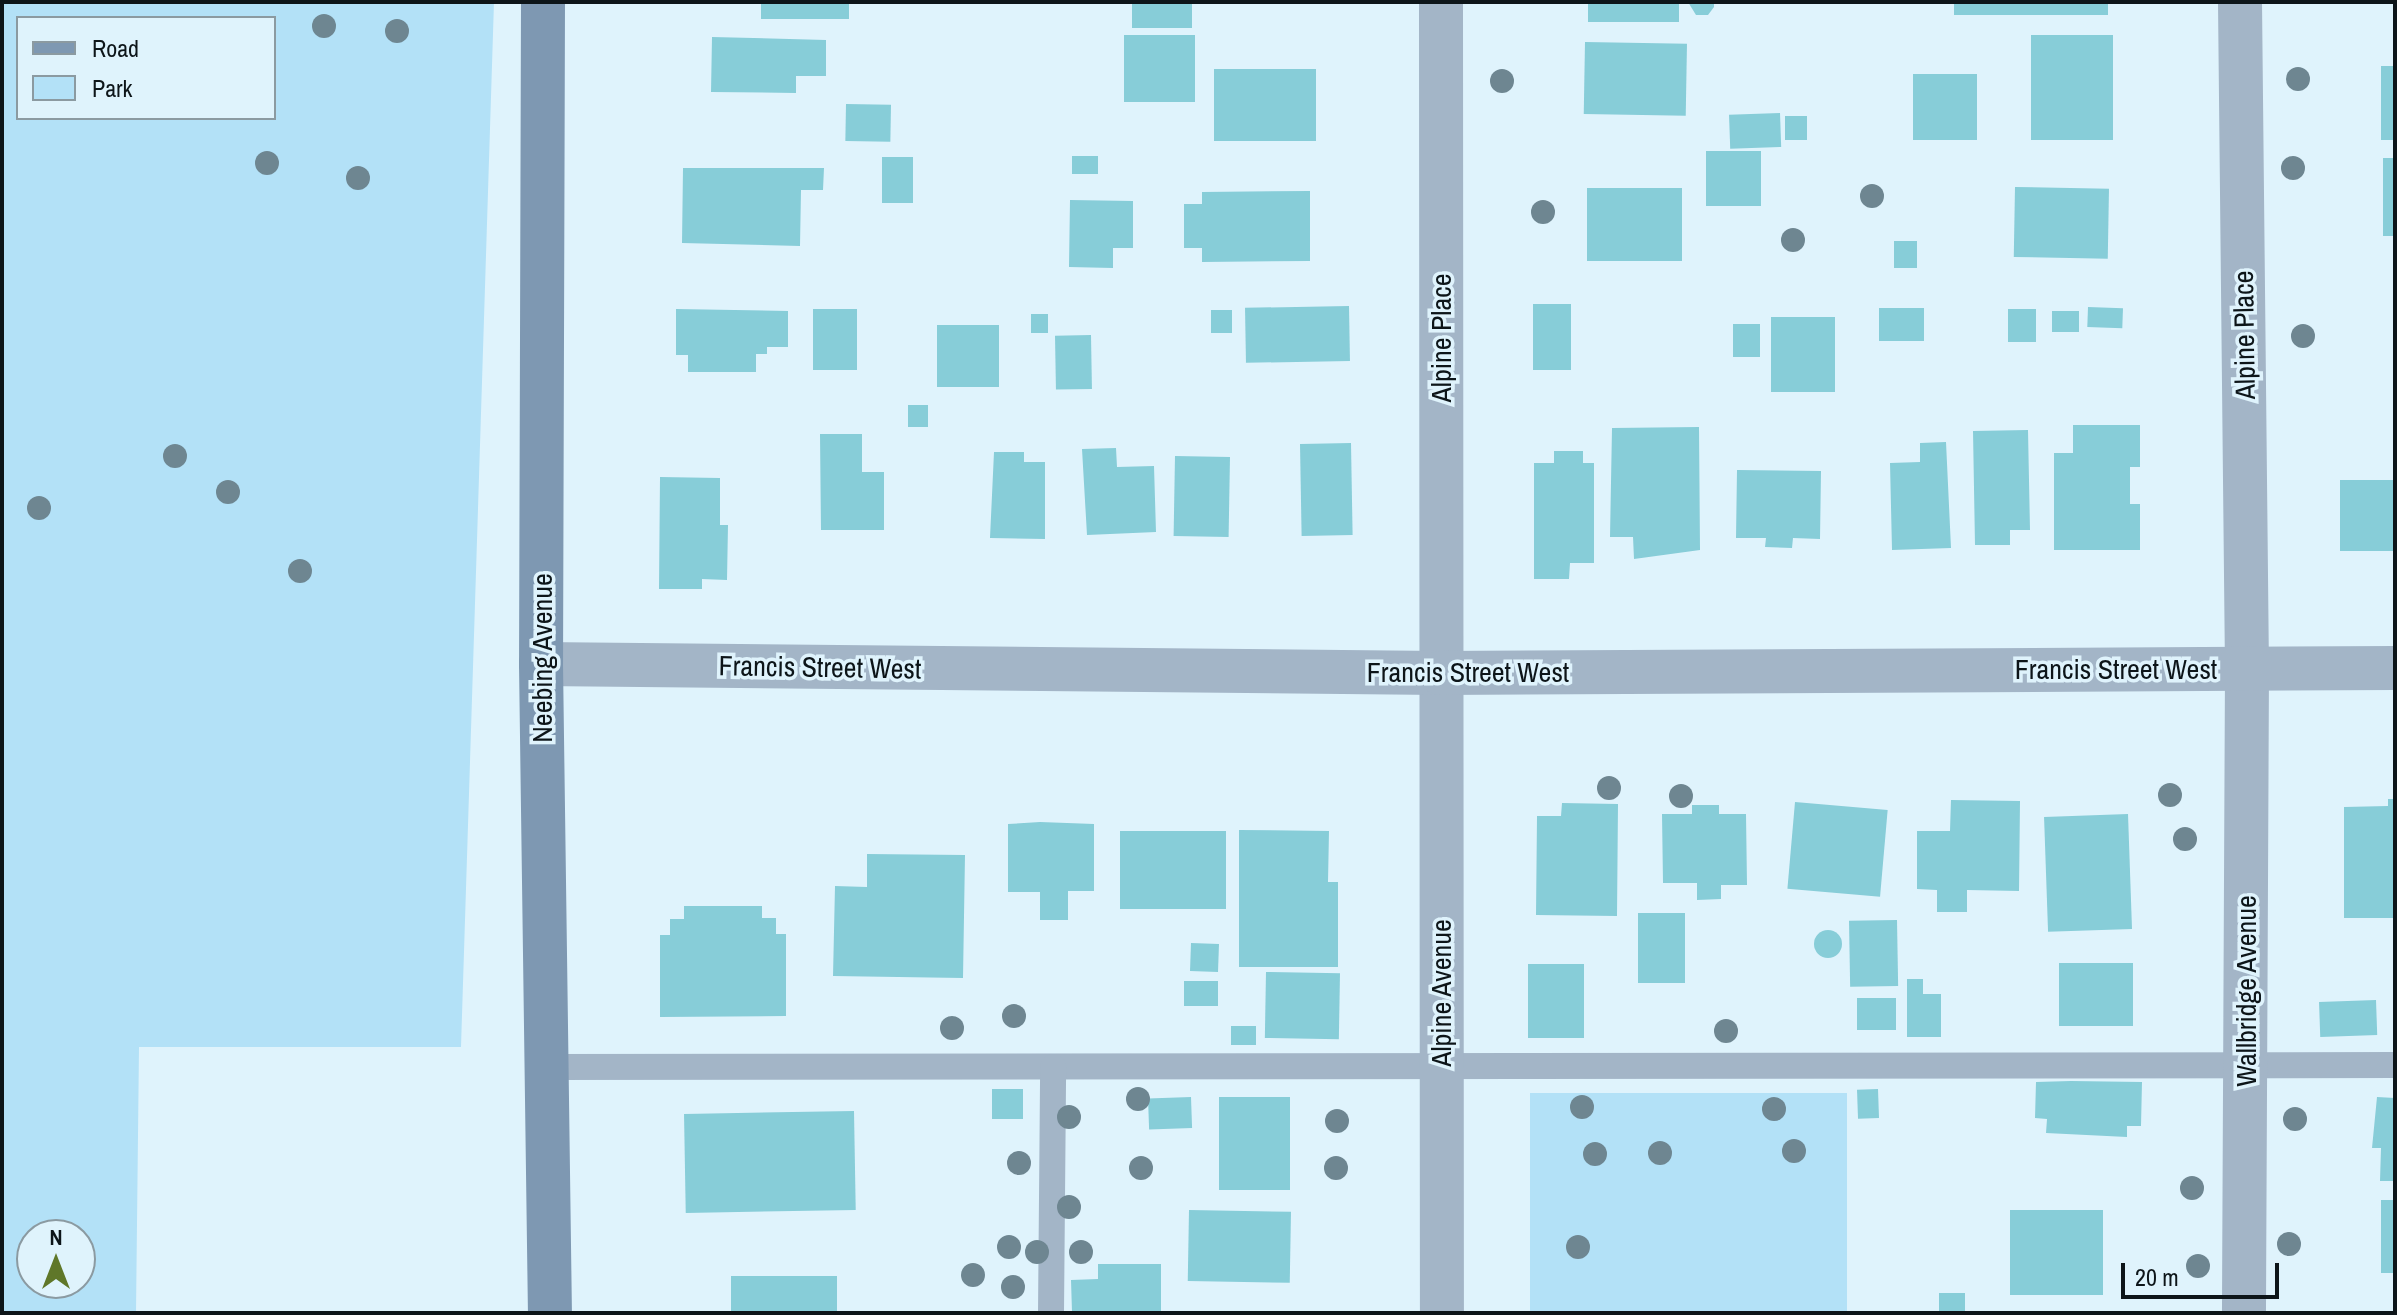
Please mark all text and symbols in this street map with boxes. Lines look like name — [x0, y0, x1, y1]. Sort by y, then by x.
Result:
legend — [16, 16, 276, 120]
text: Road — [92, 32, 139, 64]
text: Park — [92, 72, 132, 104]
street label: Alpine Place — [2226, 270, 2262, 400]
street label: Alpine Place — [1424, 274, 1458, 402]
street label: Neebing Avenue — [525, 573, 559, 743]
street label: Francis Street West — [718, 648, 922, 686]
street label: Francis Street West — [2015, 652, 2217, 686]
street label: Francis Street West — [1367, 655, 1569, 689]
street label: Wallbridge Avenue — [2229, 895, 2263, 1087]
street label: Alpine Avenue — [1424, 919, 1458, 1067]
north arrow — [16, 1219, 96, 1299]
text: N — [49, 1222, 63, 1252]
scale bar — [2125, 1247, 2283, 1297]
text: 20 m — [2135, 1261, 2179, 1293]

